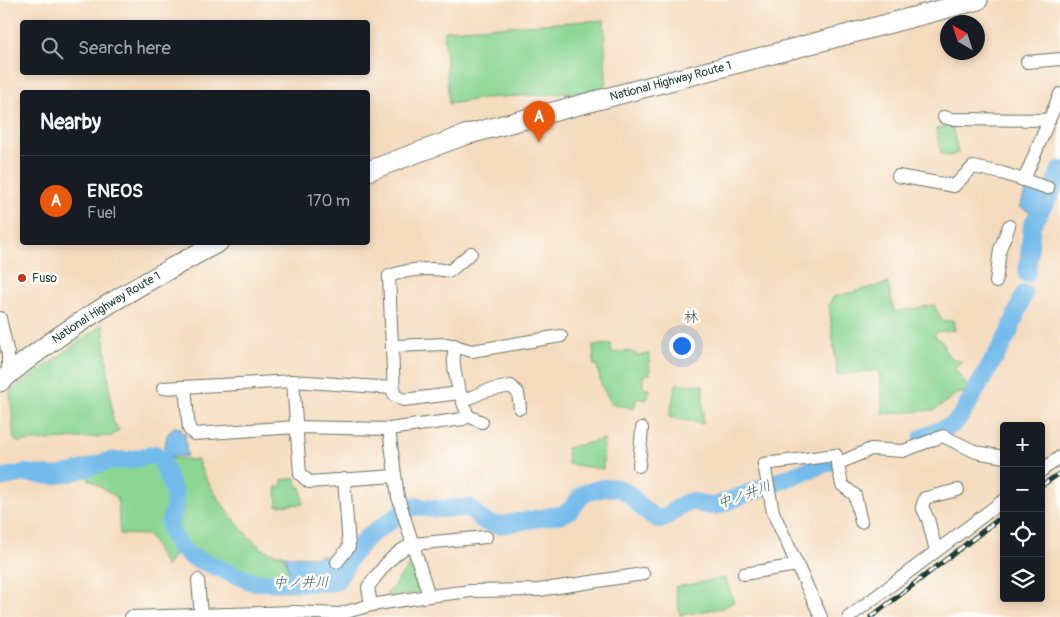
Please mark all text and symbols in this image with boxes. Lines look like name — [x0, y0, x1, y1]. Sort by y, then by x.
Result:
north arrow — [940, 15, 985, 60]
search box — [20, 20, 370, 75]
icon: search — [38, 34, 66, 62]
text: Search here — [78, 36, 171, 60]
street label: National Highway Route 1 — [608, 58, 733, 105]
pin: A — [523, 101, 555, 142]
text: Nearby — [40, 109, 101, 136]
text: ENEOS — [87, 179, 143, 203]
text: A — [51, 191, 61, 211]
text: 170 m — [307, 191, 350, 211]
text: Fuel — [87, 203, 116, 223]
street label: National Highway Route 1 — [49, 269, 163, 347]
place label: Fuso — [32, 271, 58, 286]
marker: Fuso — [16, 272, 28, 284]
district label: 林 — [683, 308, 699, 327]
your location — [669, 333, 695, 359]
map controls — [1000, 422, 1045, 602]
button: + — [1000, 422, 1045, 467]
button: − — [1000, 467, 1045, 512]
water label: 中ノ井川 — [715, 477, 773, 512]
button: locate — [1000, 512, 1045, 557]
button: layers — [1000, 557, 1045, 602]
water label: 中ノ井川 — [273, 574, 329, 591]

